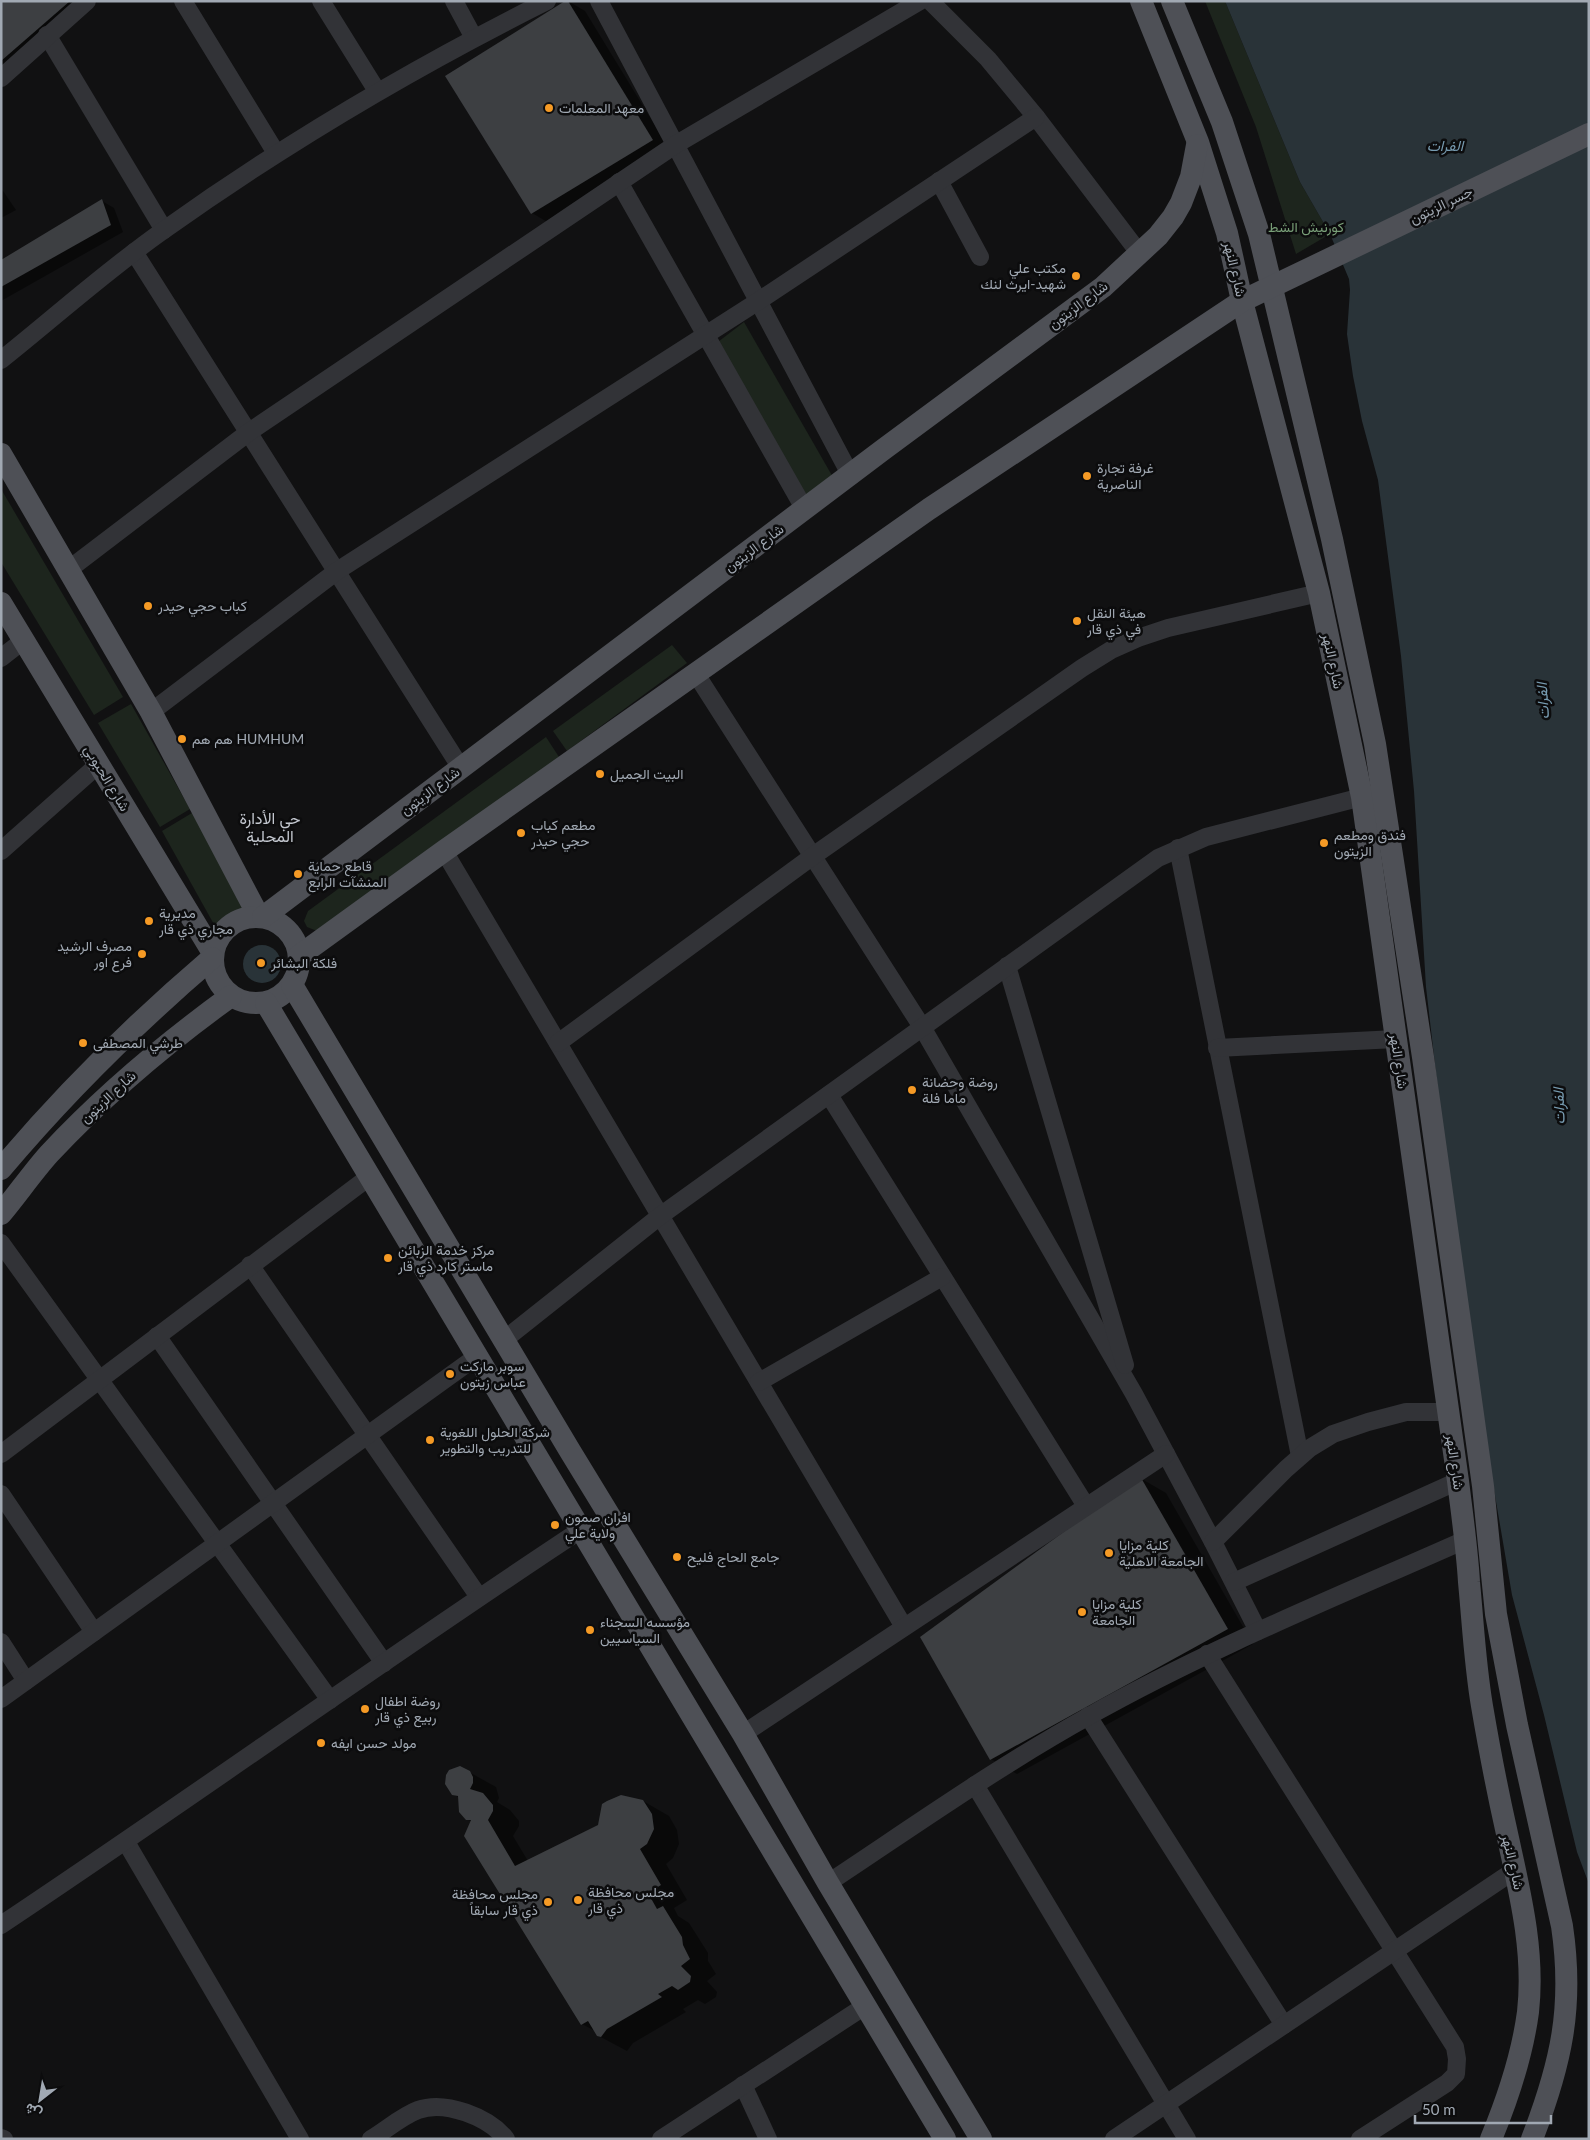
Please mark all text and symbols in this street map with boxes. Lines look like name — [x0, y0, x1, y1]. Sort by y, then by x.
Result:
place label: معهد المعلمات — [559, 99, 644, 117]
marker: معهد المعلمات — [543, 102, 555, 114]
water label: الفرات — [1427, 136, 1465, 155]
street label: جسر الزيتون — [1407, 182, 1475, 228]
park label: كورنيش الشط — [1268, 218, 1344, 236]
street label: شارع النهر — [1218, 239, 1250, 299]
place label: مكتب علي شهيد-ايرث لنك — [981, 259, 1066, 293]
marker: مكتب علي شهيد-ايرث لنك — [1070, 270, 1082, 282]
street label: شارع الزيتون — [1045, 277, 1112, 335]
place label: غرفة تجارة الناصرية — [1097, 459, 1154, 493]
marker: غرفة تجارة الناصرية — [1081, 470, 1093, 482]
street label: شارع الزيتون — [721, 520, 788, 578]
place label: كباب حجي حيدر — [157, 597, 247, 618]
marker: كباب حجي حيدر — [142, 600, 154, 612]
place label: هيئة النقل في ذي قار — [1086, 604, 1146, 641]
marker: هيئة النقل في ذي قار — [1071, 615, 1083, 627]
street label: شارع النهر — [1316, 631, 1348, 691]
water label: الفرات — [1532, 681, 1553, 720]
place label: هم هم HUMHUM — [192, 730, 304, 748]
marker: هم هم HUMHUM — [176, 733, 188, 745]
street label: شارع الحبوبي — [78, 742, 134, 816]
street label: شارع الزيتون — [397, 763, 464, 821]
place label: البيت الجميل — [610, 765, 684, 783]
marker: البيت الجميل — [594, 768, 606, 780]
district label: حي الأدارة المحلية — [239, 808, 301, 846]
place label: مطعم كباب حجي حيدر — [530, 816, 595, 853]
place label: فندق ومطعم الزيتون — [1334, 826, 1406, 860]
marker: مطعم كباب حجي حيدر — [515, 827, 527, 839]
marker: فندق ومطعم الزيتون — [1318, 837, 1330, 849]
place label: قاطع حماية المنشآت الرابع — [308, 857, 387, 893]
marker: قاطع حماية المنشآت الرابع — [292, 868, 304, 880]
place label: مديرية مجاري ذي قار — [158, 904, 233, 941]
marker: مديرية مجاري ذي قار — [143, 915, 155, 927]
place label: مصرف الرشيد فرع اور — [57, 937, 132, 973]
marker: مصرف الرشيد فرع اور — [136, 948, 148, 960]
place label: فلكة البشائر — [270, 954, 337, 972]
marker: فلكة البشائر — [255, 957, 267, 969]
street label: شارع النهر — [1384, 1031, 1412, 1090]
place label: طرشي المصطفى — [93, 1034, 183, 1055]
marker: طرشي المصطفى — [77, 1037, 89, 1049]
street label: شارع الزيتون — [76, 1067, 141, 1129]
place label: روضة وحضانة ماما فلة — [922, 1073, 998, 1106]
marker: روضة وحضانة ماما فلة — [906, 1084, 918, 1096]
water label: الفرات — [1548, 1086, 1569, 1125]
place label: مركز خدمة الزبائن ماستر كارد ذي قار — [397, 1241, 494, 1278]
marker: مركز خدمة الزبائن ماستر كارد ذي قار — [382, 1252, 394, 1264]
place label: سوبر ماركت عباس زيتون — [460, 1357, 526, 1391]
marker: سوبر ماركت عباس زيتون — [444, 1368, 456, 1380]
place label: شركة الحلول اللغوية للتدريب والتطوير — [439, 1423, 550, 1457]
street label: شارع النهر — [1440, 1432, 1468, 1491]
marker: شركة الحلول اللغوية للتدريب والتطوير — [424, 1434, 436, 1446]
place label: افران صمون ولاية علي — [565, 1508, 631, 1545]
marker: افران صمون ولاية علي — [549, 1519, 561, 1531]
place label: كلية مزايا الجامعة الاهلية — [1119, 1536, 1204, 1570]
marker: كلية مزايا الجامعة الاهلية — [1103, 1547, 1115, 1559]
place label: جامع الحاج فليح — [687, 1548, 779, 1568]
marker: جامع الحاج فليح — [671, 1551, 683, 1563]
place label: كلية مزايا الجامعة — [1092, 1595, 1142, 1629]
marker: كلية مزايا الجامعة — [1076, 1606, 1088, 1618]
place label: مؤسسه السجناء السياسيين — [600, 1613, 690, 1647]
marker: مؤسسه السجناء السياسيين — [584, 1624, 596, 1636]
place label: روضة اطفال ربيع ذي قار — [374, 1692, 441, 1729]
marker: روضة اطفال ربيع ذي قار — [359, 1703, 371, 1715]
place label: مولد حسن ايفه — [331, 1734, 416, 1752]
marker: مولد حسن ايفه — [315, 1737, 327, 1749]
street label: شارع النهر — [1496, 1832, 1528, 1892]
place label: مجلس محافظة ذي قار — [587, 1883, 674, 1920]
place label: مجلس محافظة ذي قار سابقاً — [452, 1885, 538, 1922]
marker: مجلس محافظة ذي قار — [572, 1894, 584, 1906]
marker: مجلس محافظة ذي قار سابقاً — [542, 1896, 554, 1908]
north arrow — [15, 2075, 65, 2125]
scale bar — [1415, 2092, 1551, 2124]
text: ش — [21, 2099, 45, 2123]
text: 50 m — [1422, 2100, 1456, 2118]

